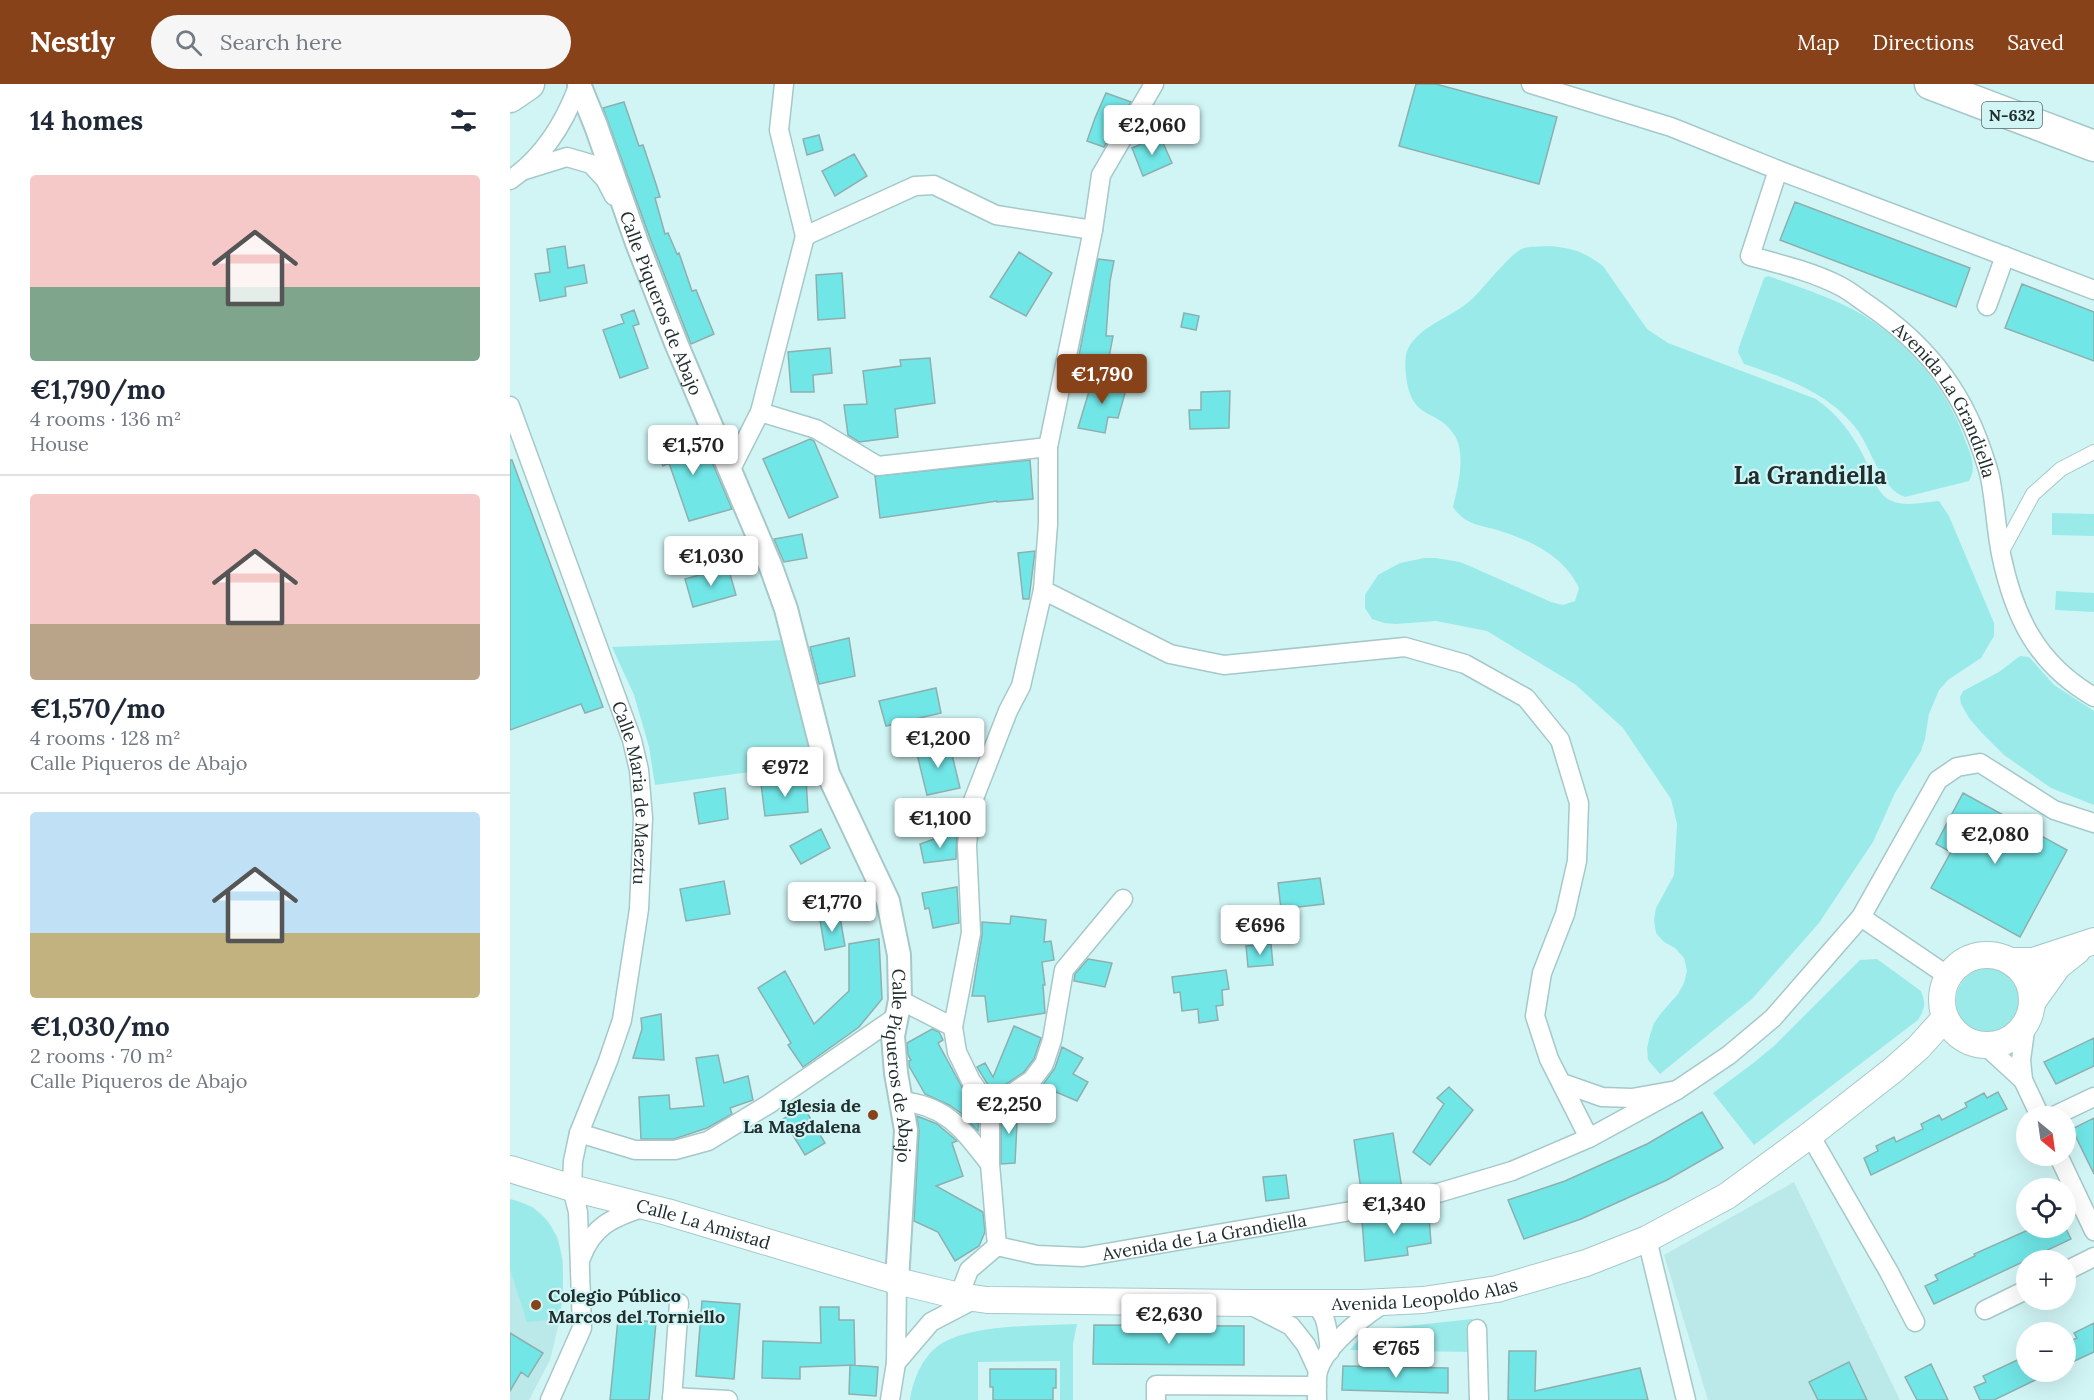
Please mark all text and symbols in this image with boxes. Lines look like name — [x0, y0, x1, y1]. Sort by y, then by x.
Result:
search box — [151, 15, 571, 69]
text: Nestly — [30, 24, 115, 60]
icon: search — [172, 26, 205, 59]
text: Search here — [220, 28, 342, 56]
text: Map — [1797, 29, 1840, 56]
text: Directions — [1873, 29, 1974, 56]
text: Saved — [2007, 29, 2064, 56]
road number: N-632 — [1982, 102, 2042, 128]
text: 14 homes — [30, 104, 143, 137]
icon: filters — [447, 104, 480, 137]
pin: €2,060 — [1103, 105, 1201, 156]
text: €2,060 — [1118, 112, 1186, 137]
street label: Calle Piqueros de Abajo — [615, 208, 708, 398]
icon: home — [201, 214, 309, 322]
street label: Avenida La Grandiella — [1888, 316, 2001, 480]
pin: €1,790 — [1053, 354, 1151, 405]
text: €1,790 — [1071, 361, 1133, 386]
text: €1,790/mo — [30, 373, 165, 406]
text: 4 rooms · 136 m² — [30, 406, 182, 431]
pin: €1,570 — [644, 425, 742, 476]
text: House — [30, 431, 89, 456]
text: €1,570 — [662, 432, 724, 457]
district label: La Grandiella — [1733, 460, 1887, 491]
icon: home — [201, 533, 309, 641]
pin: €1,030 — [662, 536, 760, 587]
text: €1,030 — [678, 543, 744, 568]
text: €1,570/mo — [30, 692, 165, 725]
street label: Calle Maria de Maeztu — [607, 698, 655, 885]
pin: €1,200 — [889, 718, 987, 769]
text: 4 rooms · 128 m² — [30, 725, 181, 750]
text: €1,200 — [905, 725, 971, 750]
pin: €972 — [749, 747, 821, 798]
text: Calle Piqueros de Abajo — [30, 750, 248, 775]
text: €972 — [761, 754, 809, 779]
pin: €1,100 — [891, 798, 989, 849]
text: €1,100 — [909, 805, 971, 830]
pin: €2,080 — [1946, 814, 2044, 865]
text: €2,080 — [1961, 821, 2029, 846]
icon: home — [201, 851, 309, 959]
pin: €1,770 — [783, 882, 881, 933]
text: €1,770 — [802, 889, 862, 914]
pin: €696 — [1224, 905, 1296, 956]
text: €696 — [1235, 912, 1285, 937]
street label: Calle Piqueros de Abajo — [881, 968, 918, 1164]
text: €1,030/mo — [30, 1010, 170, 1043]
text: 2 rooms · 70 m² — [30, 1043, 173, 1068]
text: Calle Piqueros de Abajo — [30, 1068, 248, 1093]
pin: €2,250 — [960, 1084, 1058, 1135]
text: €2,250 — [976, 1091, 1042, 1116]
place label: Iglesia de La Magdalena — [743, 1094, 862, 1138]
north arrow — [2016, 1106, 2076, 1166]
map controls — [2016, 1106, 2076, 1382]
marker: Iglesia de La Magdalena — [866, 1108, 880, 1122]
button: locate — [2016, 1178, 2076, 1238]
pin: €1,340 — [1345, 1184, 1443, 1235]
text: €1,340 — [1362, 1191, 1426, 1216]
street label: Calle La Amistad — [634, 1193, 774, 1254]
street label: Avenida de La Grandiella — [1099, 1207, 1308, 1265]
button: + — [2016, 1250, 2076, 1310]
street label: Avenida Leopoldo Alas — [1330, 1272, 1520, 1315]
place label: Colegio Público Marcos del Torniello — [548, 1284, 725, 1328]
pin: €2,630 — [1120, 1294, 1218, 1345]
marker: Colegio Público Marcos del Torniello — [529, 1298, 543, 1312]
text: €2,630 — [1135, 1301, 1203, 1326]
button: − — [2016, 1322, 2076, 1382]
pin: €765 — [1360, 1328, 1432, 1379]
text: €765 — [1372, 1335, 1420, 1360]

